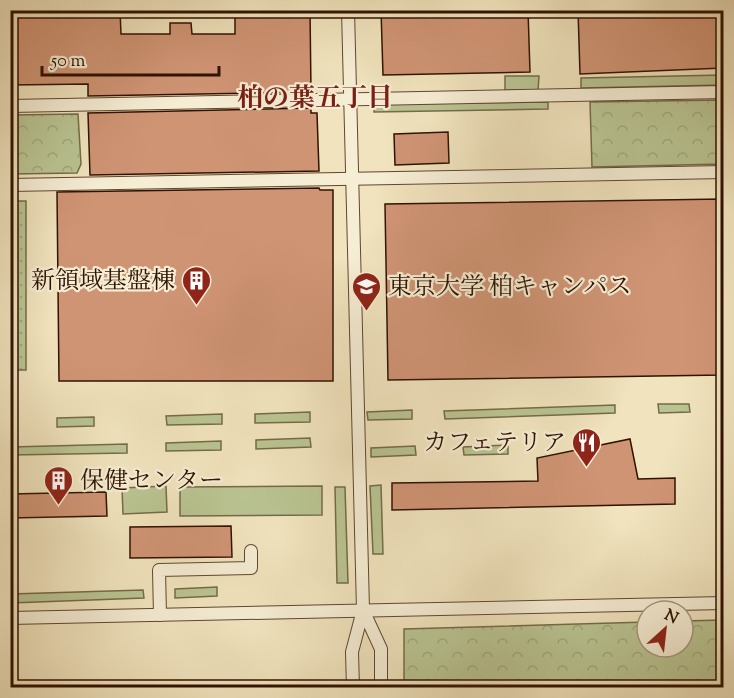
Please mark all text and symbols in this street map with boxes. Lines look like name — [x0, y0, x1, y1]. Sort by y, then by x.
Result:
scale bar — [42, 39, 219, 77]
text: 50 m — [50, 49, 86, 75]
district label: 柏の葉五丁目 — [237, 81, 393, 118]
building icon: 新領域基盤棟 — [180, 264, 212, 306]
place label: 新領域基盤棟 — [31, 265, 175, 299]
school or university icon: 東京大学 柏キャンパス — [351, 270, 383, 312]
place label: 東京大学 柏キャンパス — [388, 271, 631, 305]
restaurant icon: カフェテリア — [571, 426, 603, 468]
place label: カフェテリア — [423, 427, 566, 461]
building icon: 保健センター — [43, 464, 75, 506]
place label: 保健センター — [80, 465, 223, 499]
north arrow — [635, 599, 695, 659]
text: N — [660, 605, 682, 631]

